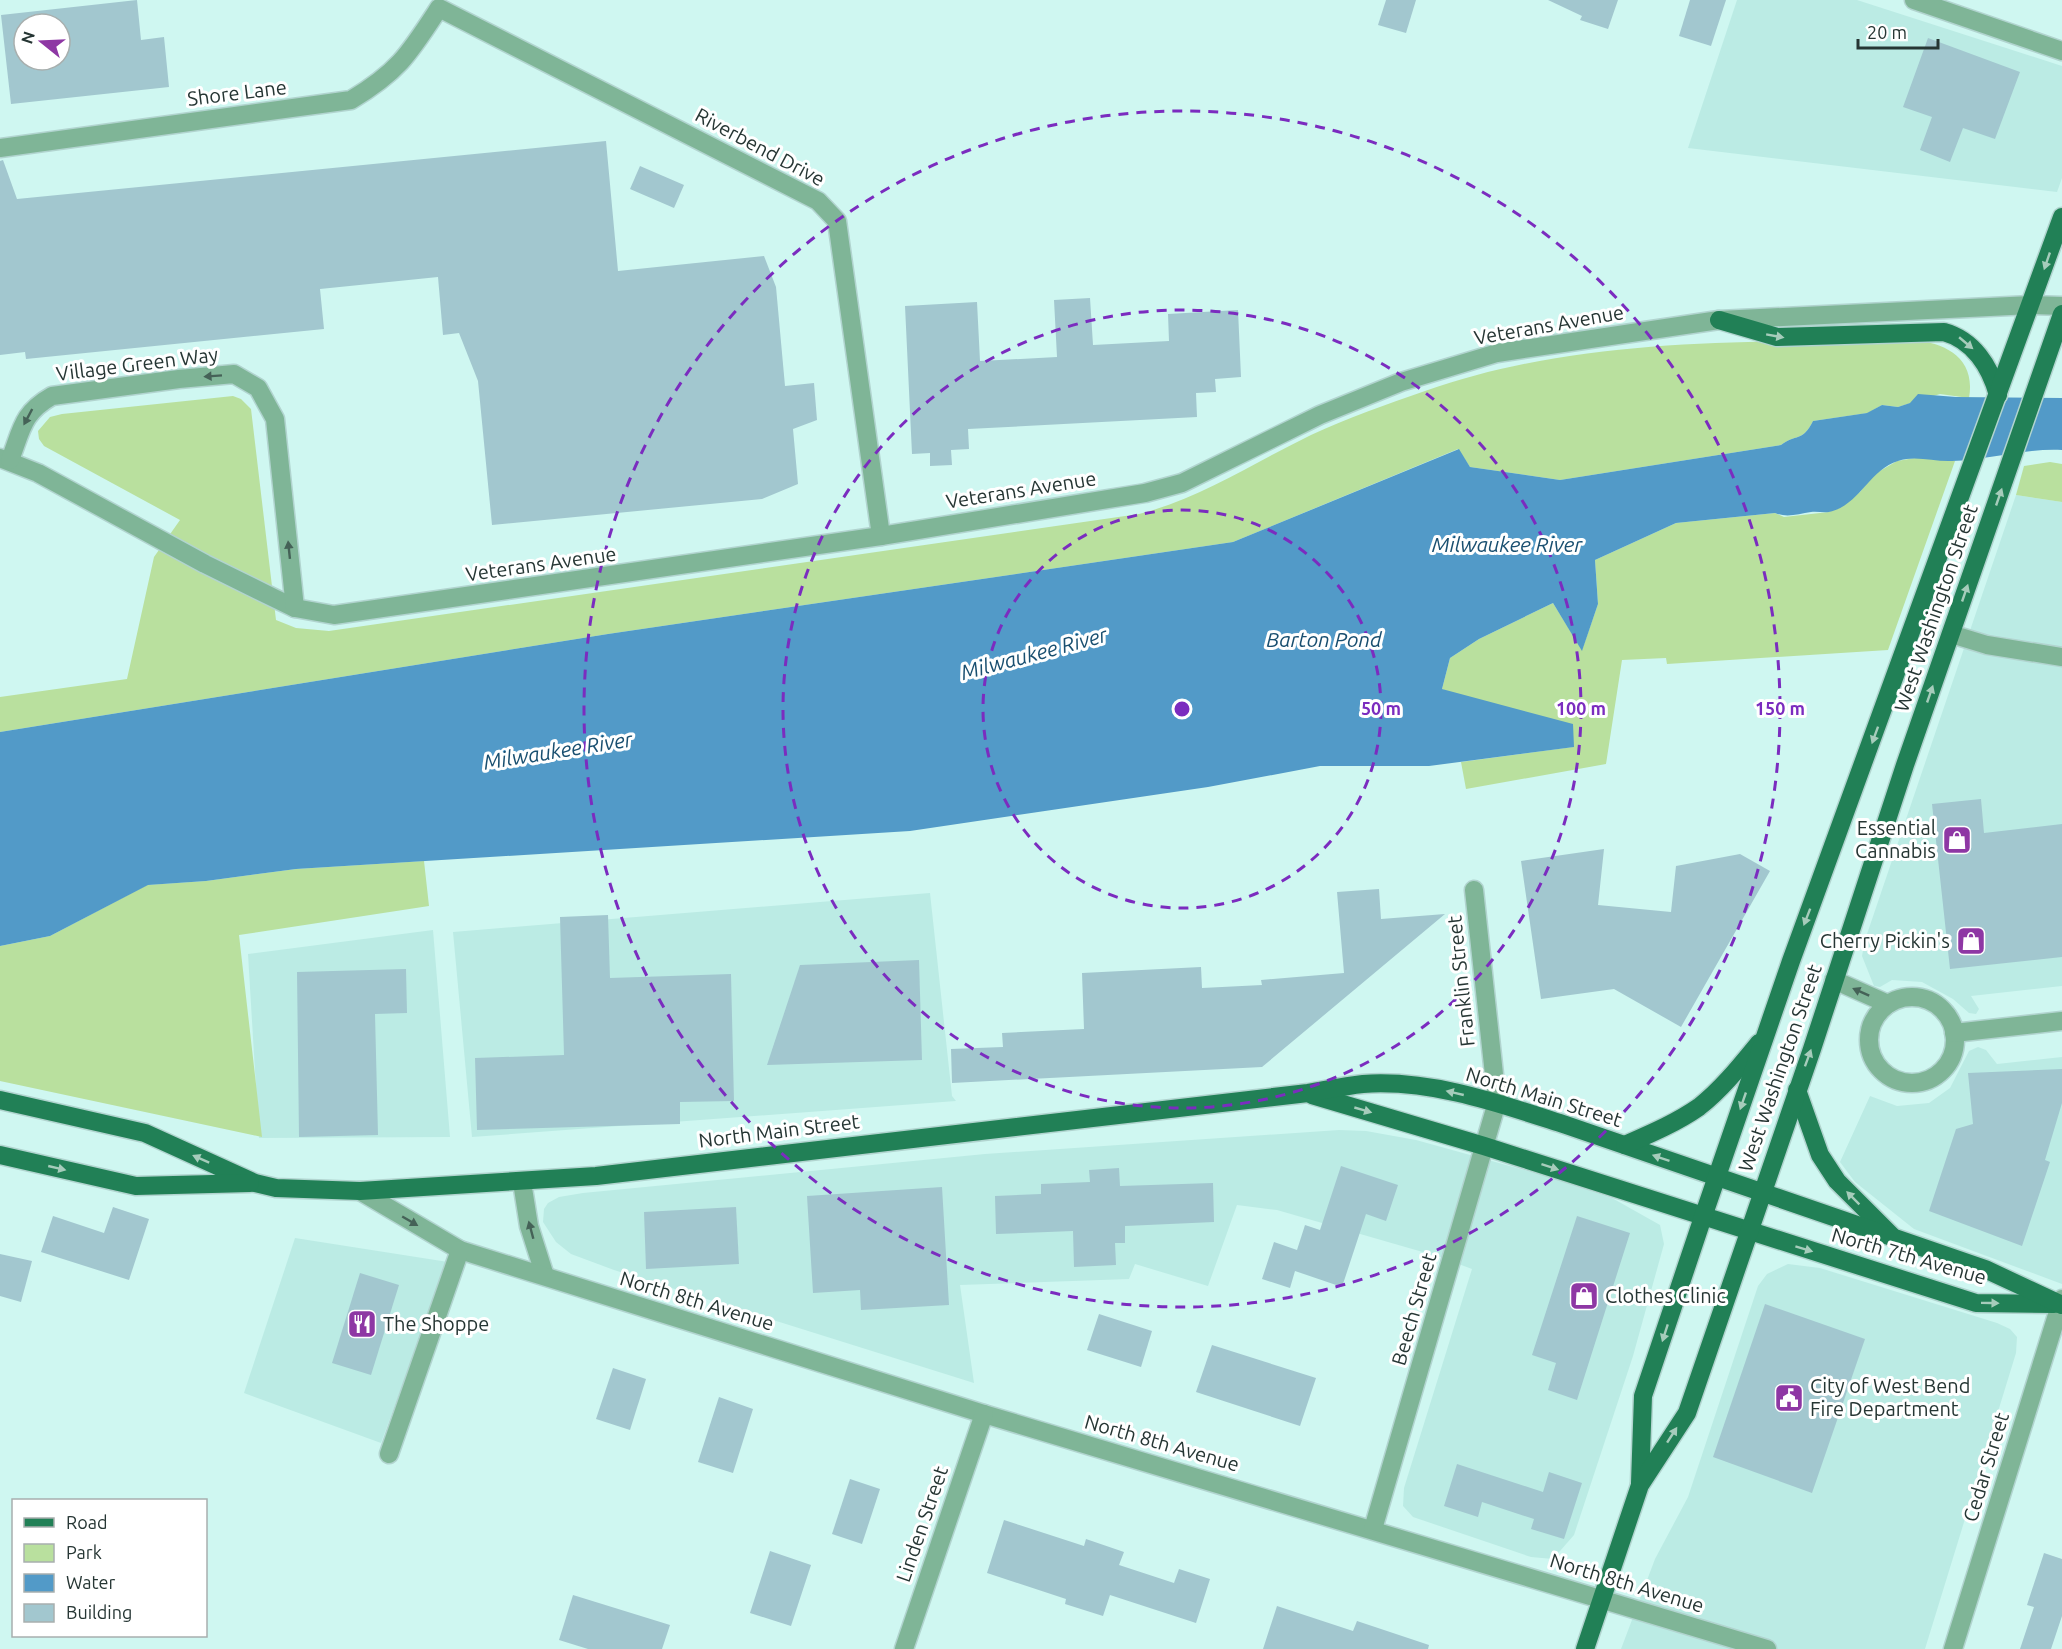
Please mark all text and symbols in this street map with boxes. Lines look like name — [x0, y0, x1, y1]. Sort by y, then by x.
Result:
north arrow — [12, 12, 72, 72]
scale bar — [1858, 12, 1938, 50]
text: 20 m — [1867, 22, 1907, 42]
text: N — [17, 29, 38, 46]
street label: Shore Lane — [186, 75, 288, 110]
street label: Riverbend Drive — [692, 103, 829, 190]
one-way arrow — [2041, 252, 2051, 270]
street label: Veterans Avenue — [1472, 300, 1626, 349]
one-way arrow — [1766, 331, 1785, 340]
one-way arrow — [1958, 336, 1973, 349]
street label: Village Green Way — [55, 342, 220, 385]
one-way arrow — [204, 371, 223, 381]
one-way arrow — [23, 409, 33, 426]
street label: Veterans Avenue — [944, 466, 1098, 513]
one-way arrow — [1994, 488, 2004, 506]
street label: West Washington Street — [1889, 501, 1982, 715]
water label: Milwaukee River — [1432, 532, 1583, 556]
one-way arrow — [284, 541, 294, 560]
street label: Veterans Avenue — [464, 542, 618, 585]
one-way arrow — [1961, 584, 1971, 602]
water label: Milwaukee River — [958, 622, 1111, 684]
water label: Barton Pond — [1266, 627, 1383, 651]
one-way arrow — [1926, 685, 1936, 703]
text: 50 m — [1361, 698, 1401, 718]
text: 100 m — [1556, 698, 1606, 718]
text: 150 m — [1755, 698, 1805, 718]
centre of rings — [1172, 699, 1192, 719]
water label: Milwaukee River — [482, 726, 635, 774]
one-way arrow — [1870, 726, 1880, 744]
place label: Essential Cannabis — [1855, 816, 1936, 862]
shop icon: Essential Cannabis — [1941, 824, 1973, 856]
one-way arrow — [1802, 909, 1812, 927]
street label: Franklin Street — [1442, 914, 1479, 1048]
shop icon: Cherry Pickin's — [1955, 925, 1987, 957]
place label: Cherry Pickin's — [1820, 929, 1950, 952]
street label: West Washington Street — [1733, 961, 1826, 1175]
one-way arrow — [1853, 987, 1870, 996]
one-way arrow — [1804, 1049, 1814, 1067]
street label: North Main Street — [1463, 1062, 1625, 1131]
one-way arrow — [1445, 1088, 1464, 1097]
one-way arrow — [1737, 1092, 1747, 1110]
one-way arrow — [1355, 1106, 1373, 1115]
street label: North Main Street — [697, 1109, 861, 1152]
one-way arrow — [1652, 1152, 1670, 1162]
one-way arrow — [193, 1154, 210, 1163]
one-way arrow — [1541, 1163, 1559, 1173]
one-way arrow — [48, 1164, 67, 1173]
one-way arrow — [1847, 1191, 1861, 1205]
one-way arrow — [402, 1215, 418, 1226]
one-way arrow — [525, 1221, 535, 1239]
street label: North 7th Avenue — [1829, 1222, 1989, 1289]
one-way arrow — [1795, 1245, 1813, 1254]
street label: Beech Street — [1386, 1250, 1441, 1368]
street label: North 8th Avenue — [617, 1266, 777, 1335]
shop icon: Clothes Clinic — [1568, 1280, 1600, 1312]
place label: Clothes Clinic — [1605, 1284, 1726, 1307]
one-way arrow — [1981, 1298, 2000, 1308]
restaurant icon: The Shoppe — [346, 1308, 378, 1340]
place label: The Shoppe — [383, 1312, 489, 1335]
one-way arrow — [1659, 1324, 1669, 1342]
place label: City of West Bend Fire Department — [1810, 1374, 1970, 1420]
public building icon: City of West Bend Fire Department — [1773, 1382, 1805, 1414]
street label: North 8th Avenue — [1082, 1409, 1242, 1476]
street label: Cedar Street — [1958, 1409, 2013, 1524]
one-way arrow — [1666, 1428, 1678, 1444]
street label: Linden Street — [891, 1463, 952, 1585]
legend — [12, 1499, 207, 1637]
text: Road — [66, 1512, 108, 1532]
text: Park — [66, 1542, 102, 1562]
street label: North 8th Avenue — [1547, 1548, 1707, 1617]
text: Water — [66, 1572, 116, 1592]
text: Building — [66, 1602, 132, 1622]

